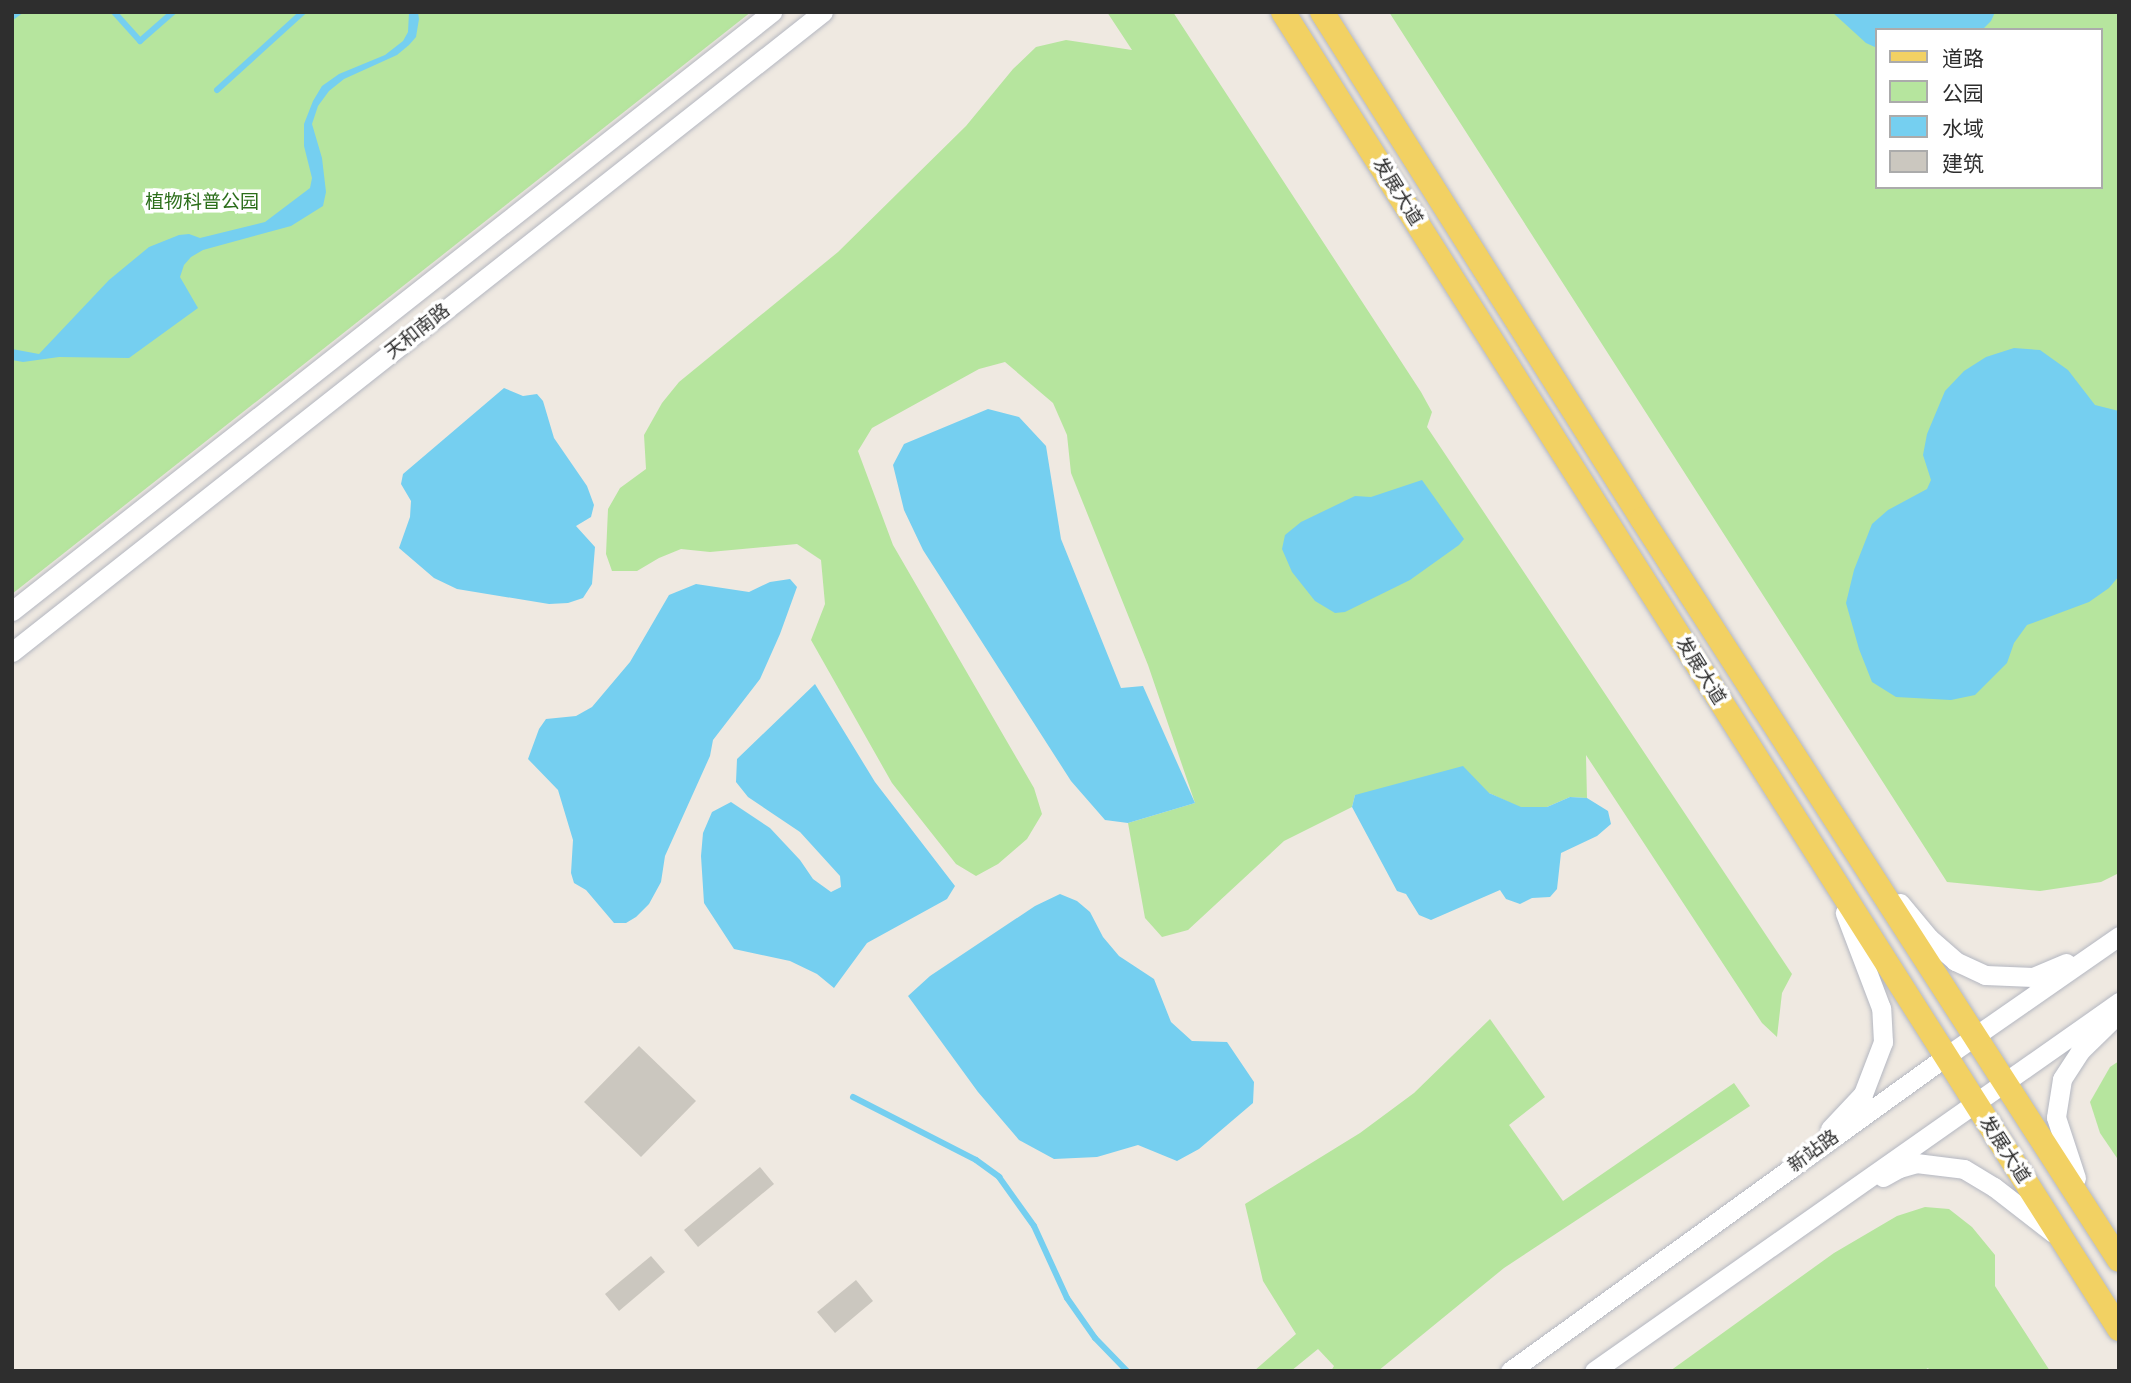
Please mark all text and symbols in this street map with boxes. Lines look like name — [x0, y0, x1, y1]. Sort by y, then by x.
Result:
legend — [1876, 28, 2103, 189]
text: 道路 — [1942, 46, 1984, 72]
text: 公园 — [1942, 81, 1984, 107]
text: 水域 — [1942, 116, 1984, 142]
text: 建筑 — [1942, 151, 1984, 177]
street label: 发展大道 — [1367, 154, 1427, 230]
park label: 植物科普公园 — [145, 192, 259, 214]
street label: 天和南路 — [381, 300, 455, 364]
street label: 发展大道 — [1670, 633, 1730, 709]
street label: 发展大道 — [1974, 1112, 2034, 1188]
street label: 新站路 — [1784, 1126, 1844, 1178]

